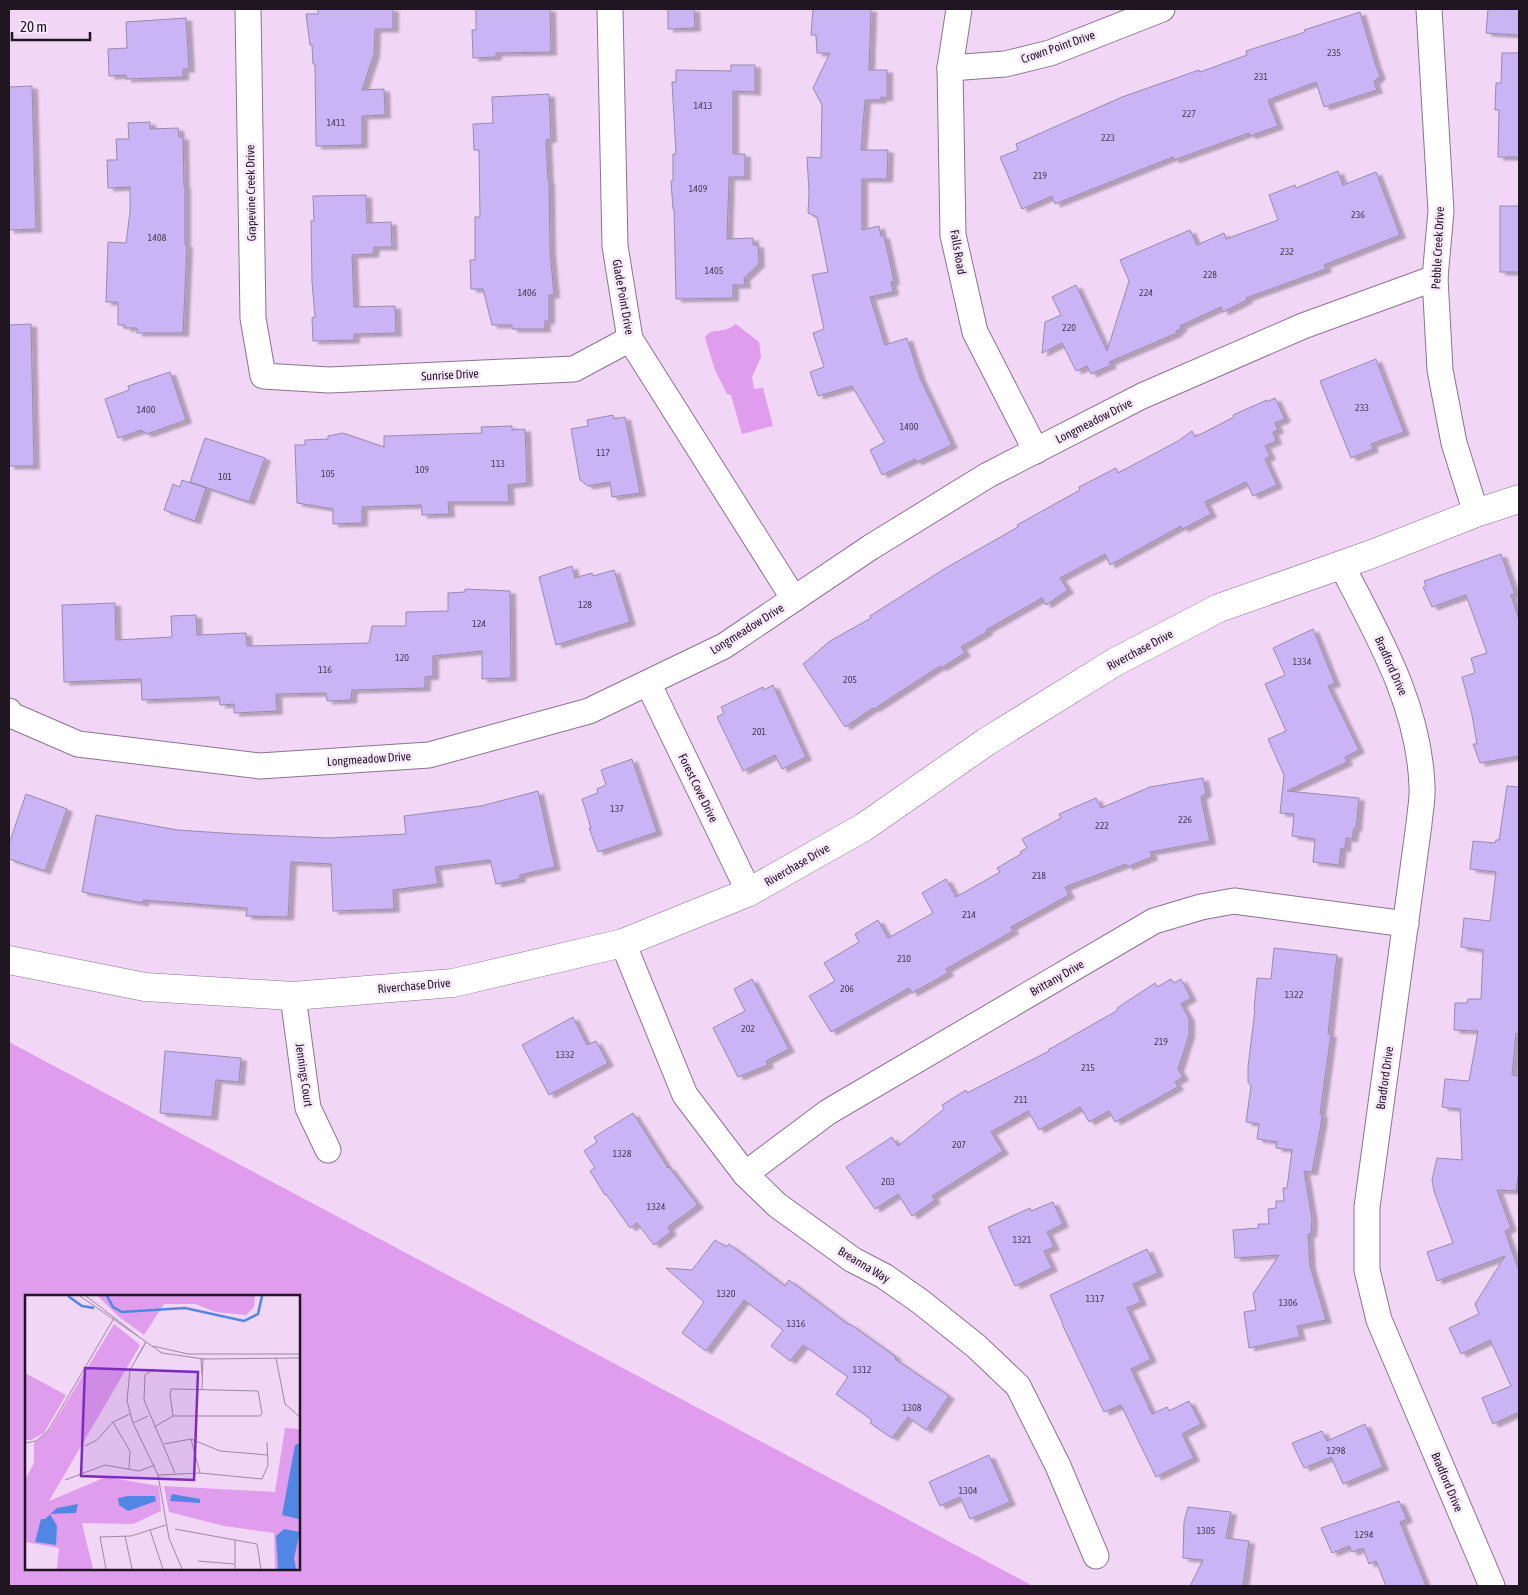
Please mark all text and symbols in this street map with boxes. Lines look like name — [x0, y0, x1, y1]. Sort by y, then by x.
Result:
scale bar — [12, 10, 90, 42]
text: 20 m — [20, 18, 47, 35]
street label: Crown Point Drive — [1019, 28, 1097, 66]
house number: 235 — [1327, 47, 1341, 58]
house number: 231 — [1254, 71, 1268, 82]
house number: 1413 — [694, 100, 713, 111]
house number: 227 — [1182, 108, 1196, 119]
house number: 1411 — [327, 117, 346, 128]
house number: 223 — [1101, 132, 1115, 143]
street label: Grapevine Creek Drive — [243, 144, 259, 242]
house number: 219 — [1033, 170, 1047, 181]
house number: 1409 — [689, 183, 708, 194]
street label: Pebble Creek Drive — [1429, 206, 1447, 290]
house number: 236 — [1351, 209, 1365, 220]
street label: Falls Road — [947, 228, 969, 276]
house number: 1408 — [148, 232, 167, 243]
house number: 232 — [1280, 246, 1294, 257]
street label: Glade Point Drive — [609, 258, 637, 336]
house number: 1405 — [705, 265, 724, 276]
house number: 228 — [1203, 269, 1217, 280]
house number: 1406 — [518, 287, 537, 298]
house number: 224 — [1139, 287, 1153, 298]
house number: 220 — [1062, 322, 1076, 333]
street label: Sunrise Drive — [421, 367, 479, 383]
street label: Longmeadow Drive — [1053, 396, 1135, 446]
house number: 233 — [1355, 402, 1369, 413]
house number: 1400 — [137, 404, 156, 415]
house number: 1400 — [900, 421, 919, 432]
house number: 117 — [596, 447, 610, 458]
house number: 113 — [491, 458, 505, 469]
house number: 109 — [415, 464, 429, 475]
house number: 105 — [321, 468, 335, 479]
house number: 101 — [218, 471, 232, 482]
house number: 128 — [578, 599, 592, 610]
street label: Longmeadow Drive — [708, 601, 786, 657]
house number: 124 — [472, 618, 486, 629]
street label: Riverchase Drive — [1104, 627, 1176, 673]
street label: Bradford Drive — [1372, 634, 1410, 698]
house number: 120 — [395, 652, 409, 663]
house number: 1334 — [1293, 656, 1312, 667]
house number: 116 — [318, 664, 332, 675]
house number: 205 — [843, 674, 857, 685]
house number: 201 — [752, 726, 766, 737]
street label: Longmeadow Drive — [326, 749, 412, 769]
street label: Forest Cove Drive — [675, 751, 721, 825]
house number: 137 — [610, 803, 624, 814]
house number: 226 — [1178, 814, 1192, 825]
house number: 222 — [1095, 820, 1109, 831]
street label: Riverchase Drive — [762, 841, 832, 889]
house number: 218 — [1032, 870, 1046, 881]
house number: 214 — [962, 909, 976, 920]
house number: 210 — [897, 953, 911, 964]
street label: Brittany Drive — [1027, 957, 1087, 999]
street label: Riverchase Drive — [377, 976, 451, 996]
house number: 206 — [840, 983, 854, 994]
house number: 1322 — [1285, 989, 1304, 1000]
house number: 202 — [741, 1023, 755, 1034]
house number: 219 — [1154, 1036, 1168, 1047]
street label: Jennings Court — [293, 1042, 315, 1108]
street label: Bradford Drive — [1374, 1046, 1396, 1110]
house number: 1332 — [556, 1049, 575, 1060]
house number: 215 — [1081, 1062, 1095, 1073]
house number: 211 — [1014, 1094, 1028, 1105]
house number: 207 — [952, 1139, 966, 1150]
house number: 1328 — [613, 1148, 632, 1159]
house number: 203 — [881, 1176, 895, 1187]
house number: 1324 — [647, 1201, 666, 1212]
house number: 1321 — [1013, 1234, 1032, 1245]
street label: Breanna Way — [836, 1244, 893, 1286]
house number: 1320 — [717, 1288, 736, 1299]
house number: 1317 — [1086, 1293, 1105, 1304]
inset map — [25, 1295, 300, 1570]
house number: 1306 — [1279, 1297, 1298, 1308]
house number: 1316 — [787, 1318, 806, 1329]
house number: 1312 — [853, 1364, 872, 1375]
house number: 1308 — [903, 1402, 922, 1413]
house number: 1298 — [1327, 1445, 1346, 1456]
street label: Bradford Drive — [1428, 1450, 1466, 1514]
house number: 1304 — [959, 1485, 978, 1496]
house number: 1305 — [1197, 1525, 1216, 1536]
house number: 1294 — [1355, 1529, 1374, 1540]

